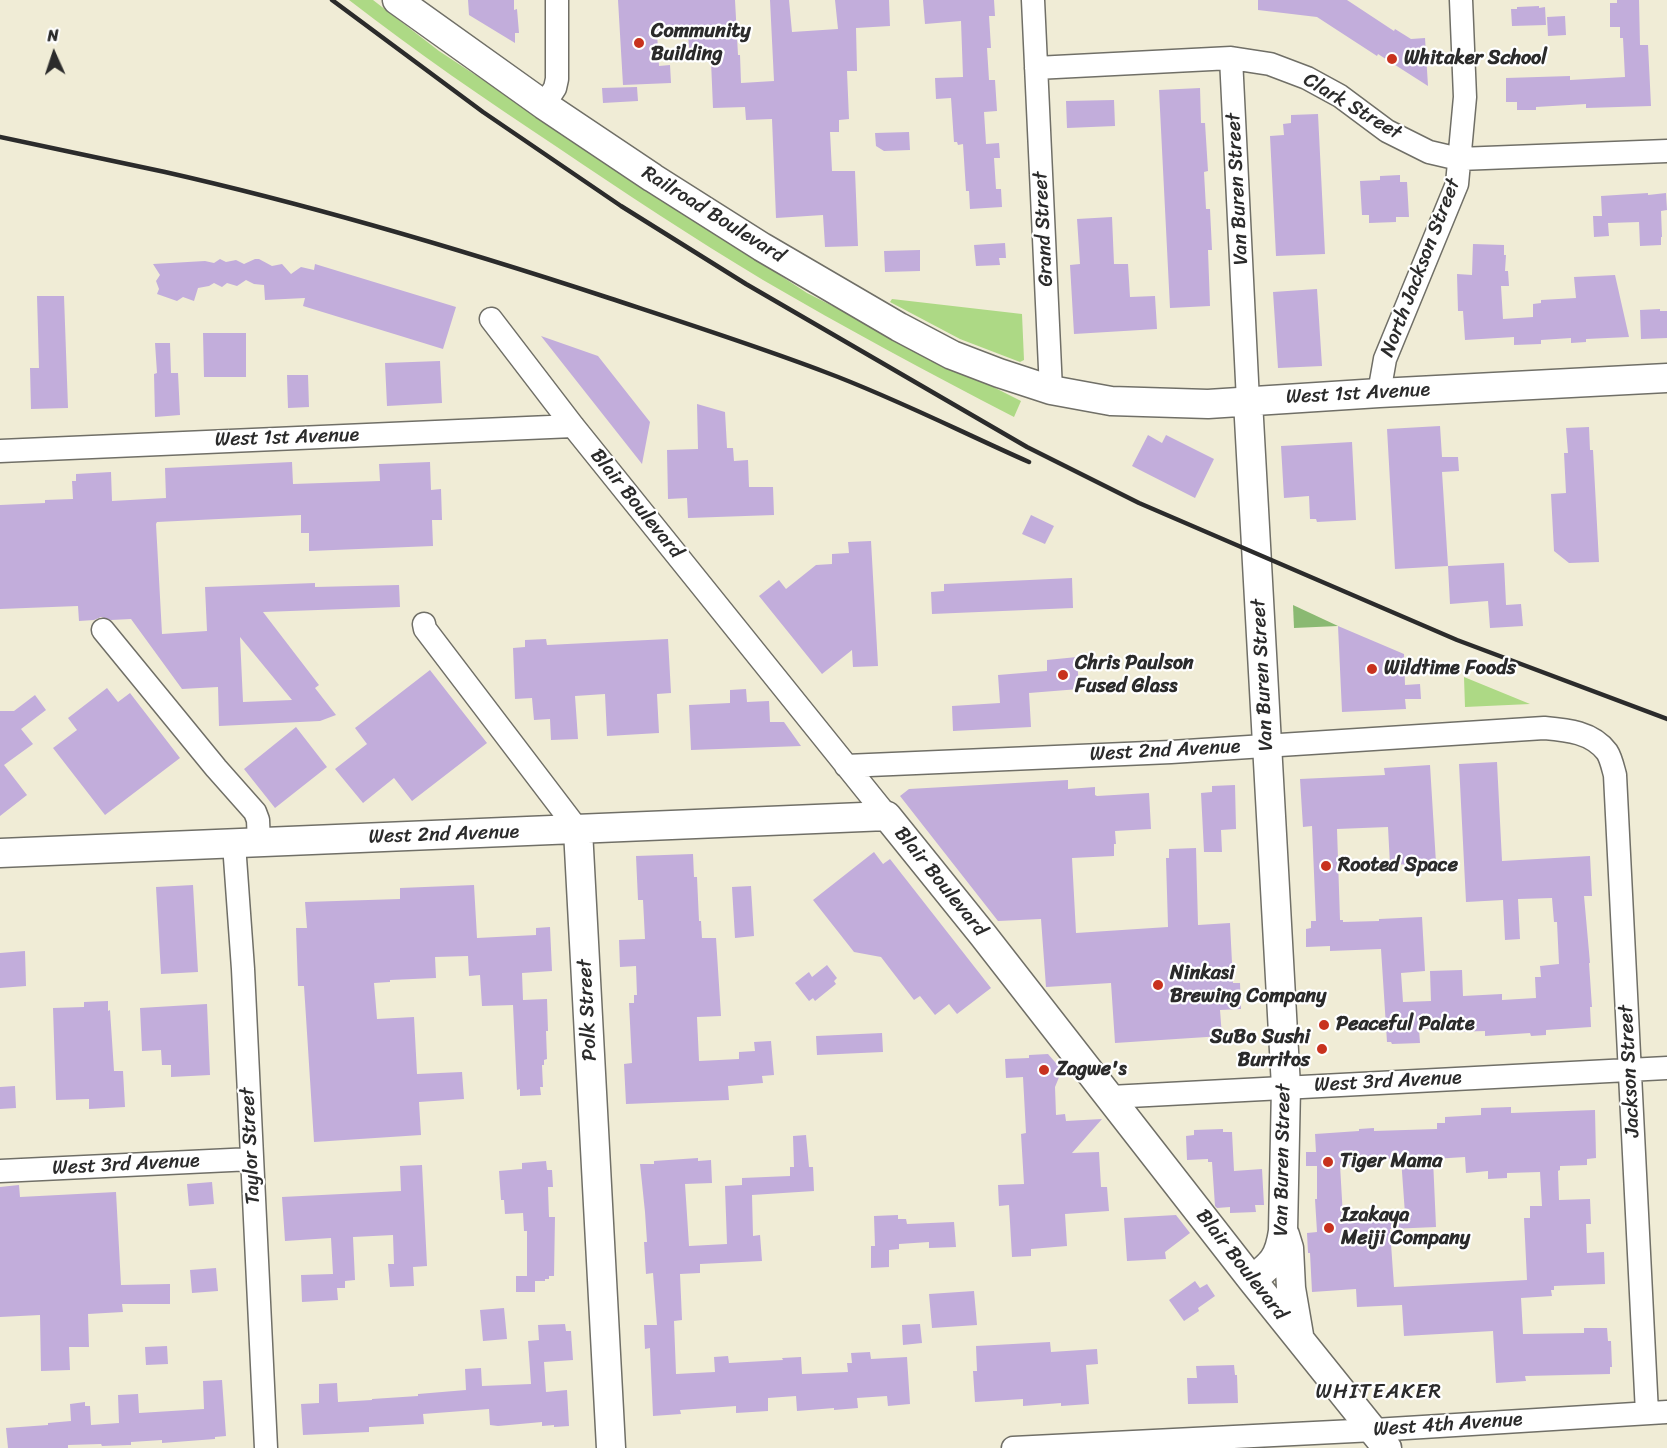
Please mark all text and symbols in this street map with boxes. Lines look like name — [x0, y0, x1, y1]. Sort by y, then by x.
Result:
place label: Community Building — [651, 20, 751, 67]
text: N — [47, 21, 59, 50]
north arrow — [24, 24, 84, 84]
marker: Community Building — [632, 36, 646, 50]
place label: Whitaker School — [1404, 47, 1547, 71]
marker: Whitaker School — [1385, 52, 1399, 66]
street label: Clark Street — [1299, 68, 1405, 146]
street label: Van Buren Street — [1222, 112, 1254, 266]
street label: Railroad Boulevard — [637, 161, 789, 269]
street label: Grand Street — [1029, 171, 1059, 287]
street label: North Jackson Street — [1376, 175, 1466, 361]
street label: West 1st Avenue — [1285, 378, 1431, 410]
street label: West 1st Avenue — [214, 423, 360, 453]
street label: Blair Boulevard — [584, 444, 688, 564]
street label: Van Buren Street — [1247, 598, 1279, 752]
place label: Chris Paulson Fused Glass — [1075, 652, 1194, 699]
place label: Wildtime Foods — [1384, 657, 1516, 681]
marker: Wildtime Foods — [1365, 662, 1379, 676]
marker: Chris Paulson Fused Glass — [1056, 668, 1070, 682]
street label: West 2nd Avenue — [1089, 735, 1241, 767]
street label: West 2nd Avenue — [368, 820, 520, 850]
street label: Blair Boulevard — [888, 822, 992, 942]
place label: Rooted Space — [1338, 854, 1458, 878]
marker: Rooted Space — [1319, 859, 1333, 873]
street label: Polk Street — [573, 958, 603, 1062]
place label: Ninkasi Brewing Company — [1170, 962, 1326, 1009]
marker: Ninkasi Brewing Company — [1151, 978, 1165, 992]
street label: Jackson Street — [1615, 1004, 1645, 1138]
place label: Peaceful Palate — [1336, 1013, 1475, 1037]
marker: Peaceful Palate — [1317, 1018, 1331, 1032]
place label: SuBo Sushi Burritos — [1210, 1026, 1310, 1073]
marker: SuBo Sushi Burritos — [1315, 1042, 1329, 1056]
place label: Zagwe's — [1056, 1058, 1127, 1082]
marker: Zagwe's — [1037, 1063, 1051, 1077]
street label: West 3rd Avenue — [1314, 1066, 1462, 1098]
street label: Van Buren Street — [1270, 1084, 1296, 1236]
street label: Taylor Street — [236, 1087, 266, 1205]
street label: West 3rd Avenue — [52, 1149, 200, 1181]
place label: Tiger Mama — [1340, 1150, 1442, 1174]
marker: Tiger Mama — [1321, 1155, 1335, 1169]
place label: Izakaya Meiji Company — [1341, 1204, 1470, 1251]
street label: Blair Boulevard — [1190, 1205, 1292, 1325]
marker: Izakaya Meiji Company — [1322, 1221, 1336, 1235]
district label: WHITEAKER — [1316, 1380, 1442, 1406]
street label: West 4th Avenue — [1373, 1408, 1523, 1442]

